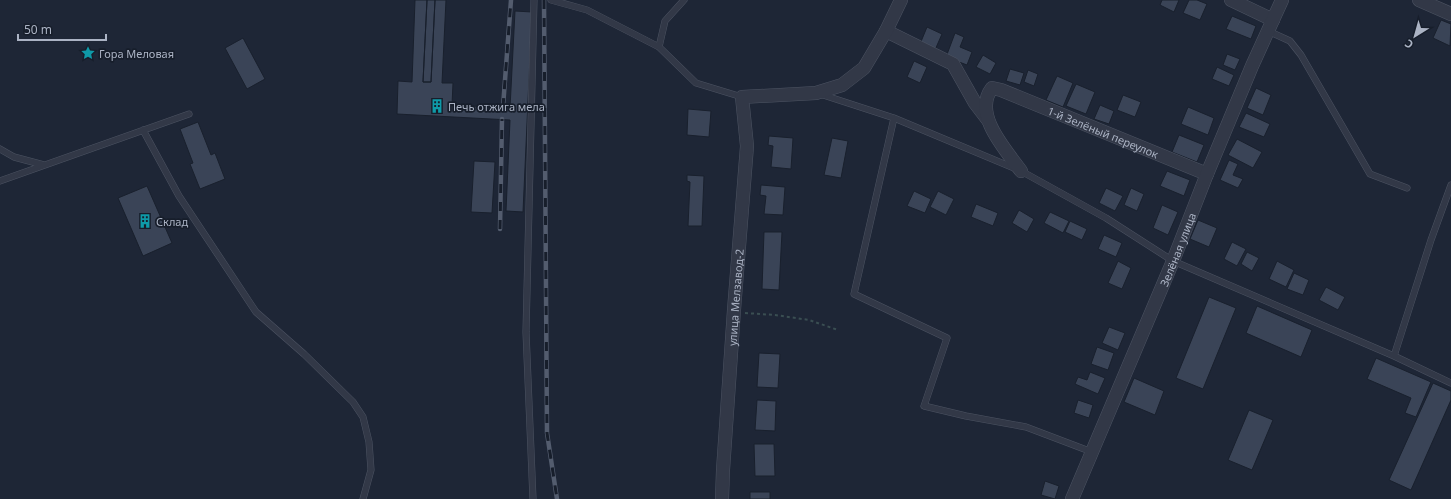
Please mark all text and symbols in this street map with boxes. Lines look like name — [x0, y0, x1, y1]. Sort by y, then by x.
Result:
scale bar — [18, 16, 106, 42]
north arrow — [1395, 16, 1435, 56]
text: 50 m — [24, 21, 52, 38]
text: С — [1401, 36, 1416, 53]
place icon: Гора Меловая — [80, 45, 96, 61]
place label: Гора Меловая — [99, 46, 174, 61]
building icon: Печь отжига мела — [429, 98, 445, 114]
place label: Печь отжига мела — [448, 99, 545, 114]
street label: 1-й Зелёный переулок — [1046, 102, 1161, 161]
street label: Зелёная улица — [1156, 210, 1199, 289]
building icon: Склад — [137, 213, 153, 229]
place label: Склад — [156, 214, 188, 229]
street label: улица Мелзавод-2 — [724, 248, 746, 346]

